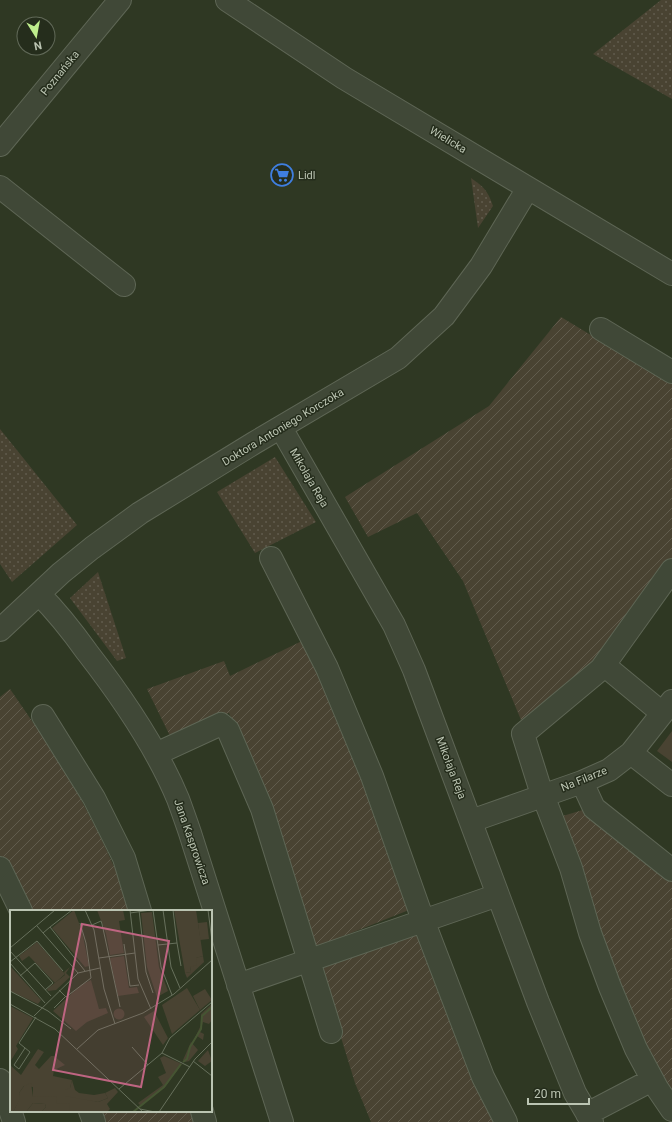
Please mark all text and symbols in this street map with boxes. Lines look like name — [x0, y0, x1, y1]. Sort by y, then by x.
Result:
north arrow — [16, 16, 56, 56]
text: N — [33, 38, 43, 52]
street label: Poznańska — [38, 48, 82, 98]
street label: Wielicka — [427, 124, 469, 156]
supermarket icon: Lidl — [269, 162, 295, 188]
place label: Lidl — [298, 169, 315, 182]
street label: Doktora Antoniego Korczoka — [220, 386, 346, 468]
street label: Mikołaja Reja — [287, 446, 331, 510]
street label: Mikołaja Reja — [433, 735, 469, 801]
street label: Na Filarze — [559, 764, 609, 794]
street label: Jana Kasprowicza — [171, 798, 213, 886]
inset map — [10, 910, 212, 1112]
scale bar — [528, 1080, 589, 1106]
text: 20 m — [534, 1087, 561, 1101]

